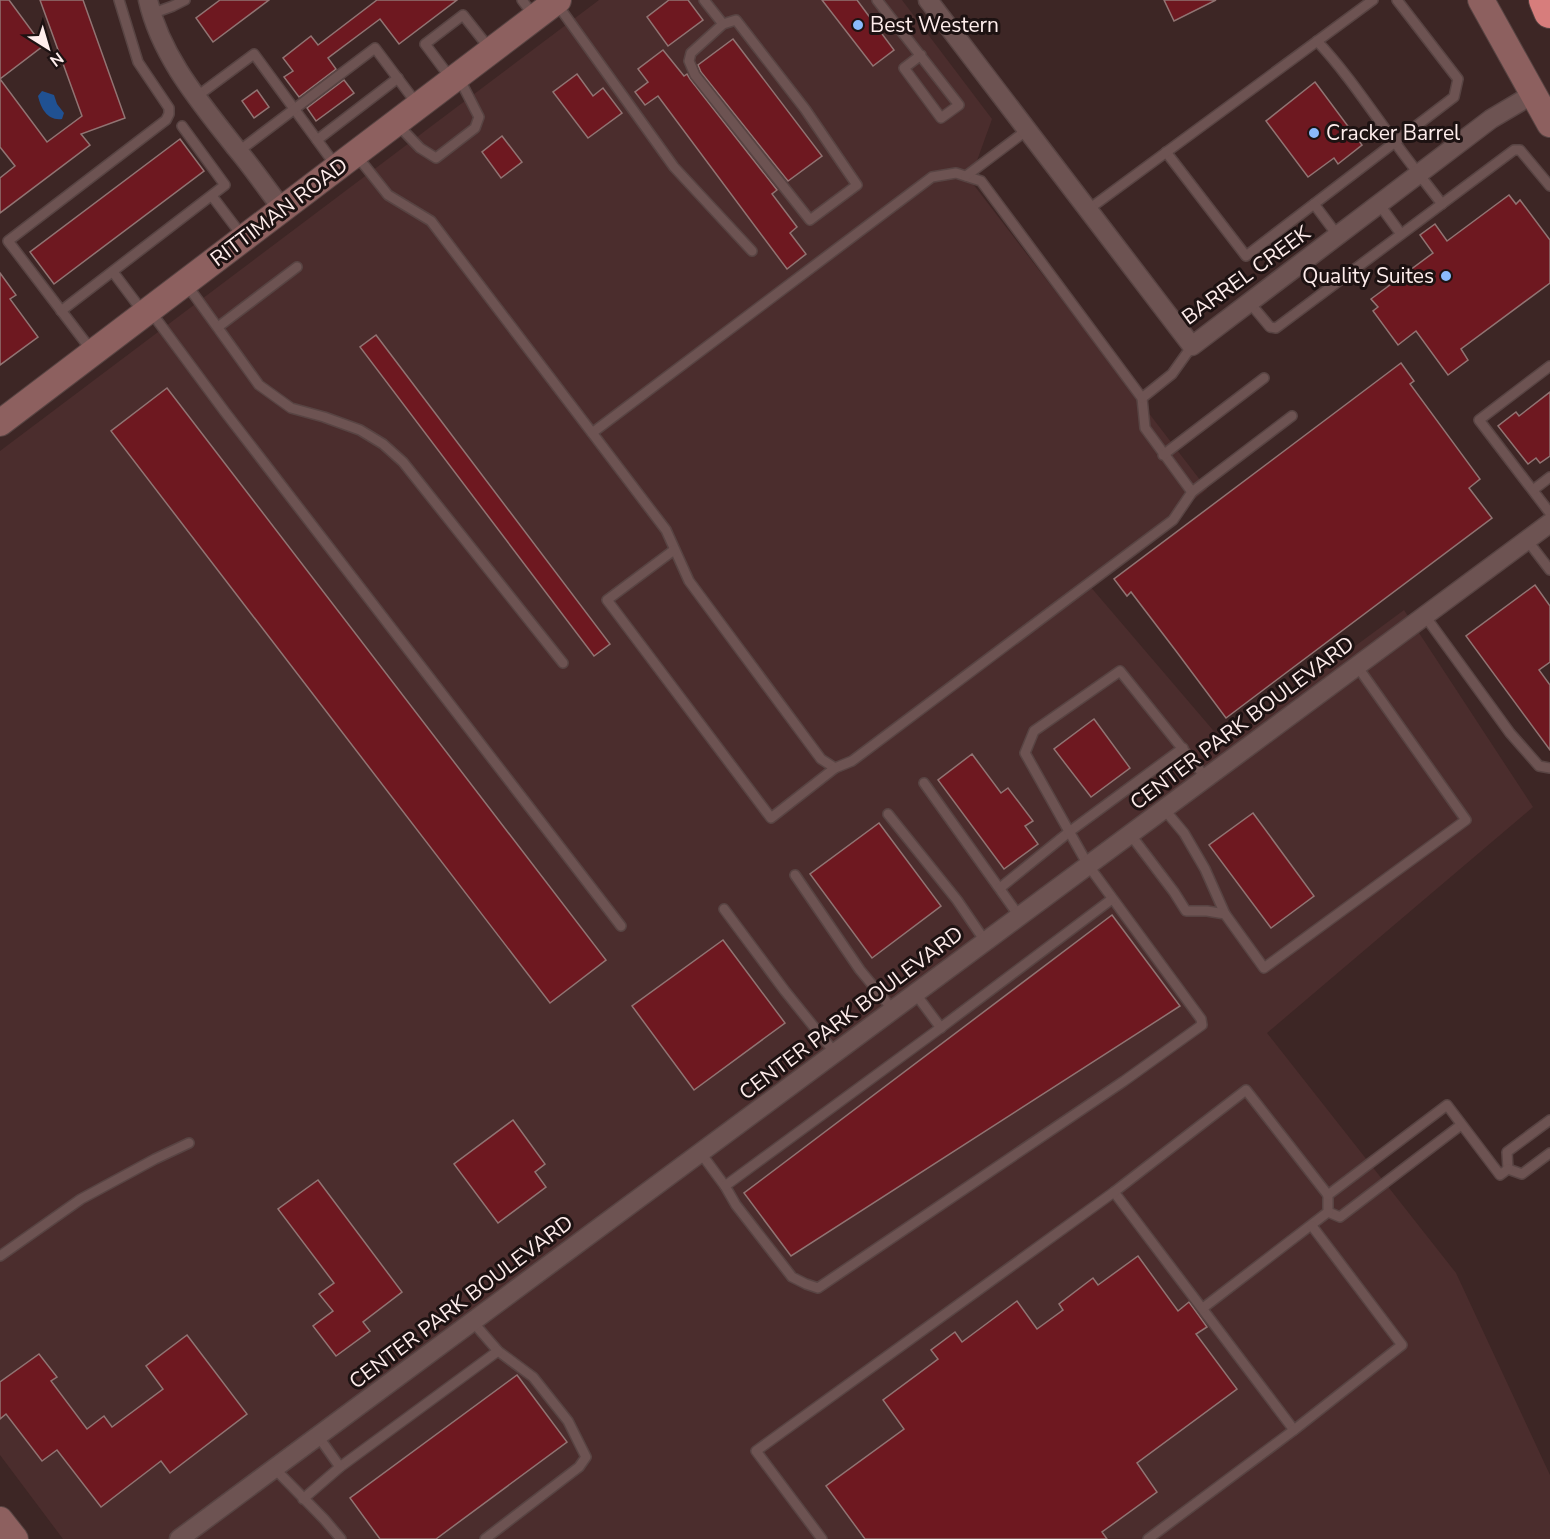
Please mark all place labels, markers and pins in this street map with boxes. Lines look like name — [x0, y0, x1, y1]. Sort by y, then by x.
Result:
place label: Best Western — [870, 11, 999, 39]
marker: Best Western — [851, 18, 865, 32]
place label: Cracker Barrel — [1326, 119, 1461, 147]
marker: Cracker Barrel — [1307, 126, 1321, 140]
place label: Quality Suites — [1302, 262, 1434, 290]
marker: Quality Suites — [1439, 269, 1453, 283]

